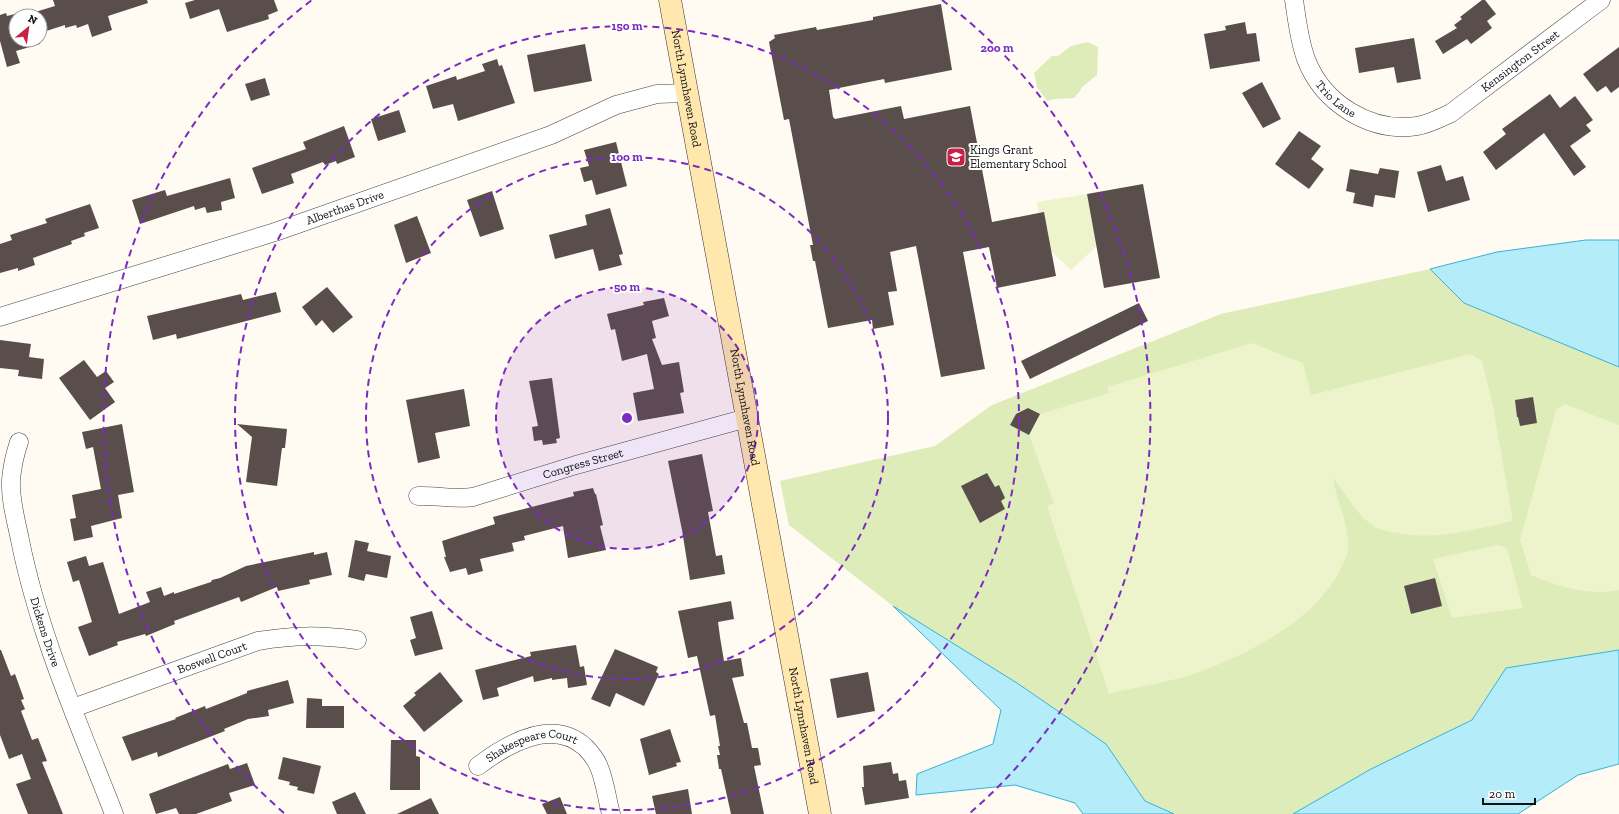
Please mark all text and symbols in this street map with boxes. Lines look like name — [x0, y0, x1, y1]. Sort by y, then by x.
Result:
north arrow — [8, 8, 48, 48]
text: N — [26, 12, 40, 28]
text: 150 m — [612, 19, 643, 33]
street label: Kensington Street — [1478, 27, 1562, 95]
street label: North Lynnhaven Road — [669, 29, 704, 149]
text: 200 m — [980, 41, 1014, 55]
street label: Trio Lane — [1313, 78, 1359, 121]
place label: Kings Grant Elementary School — [970, 143, 1067, 171]
school or university icon: Kings Grant Elementary School — [945, 146, 967, 168]
text: 100 m — [611, 150, 643, 164]
street label: Alberthas Drive — [304, 187, 386, 228]
text: 50 m — [614, 280, 640, 294]
street label: North Lynnhaven Road — [727, 347, 763, 467]
centre of rings — [620, 411, 634, 425]
street label: Congress Street — [541, 445, 625, 482]
street label: Dickens Drive — [27, 595, 63, 669]
street label: Boswell Court — [176, 638, 249, 677]
street label: North Lynnhaven Road — [786, 666, 821, 786]
street label: Shakespeare Court — [483, 727, 581, 765]
scale bar — [1483, 780, 1535, 806]
text: 20 m — [1489, 787, 1516, 801]

